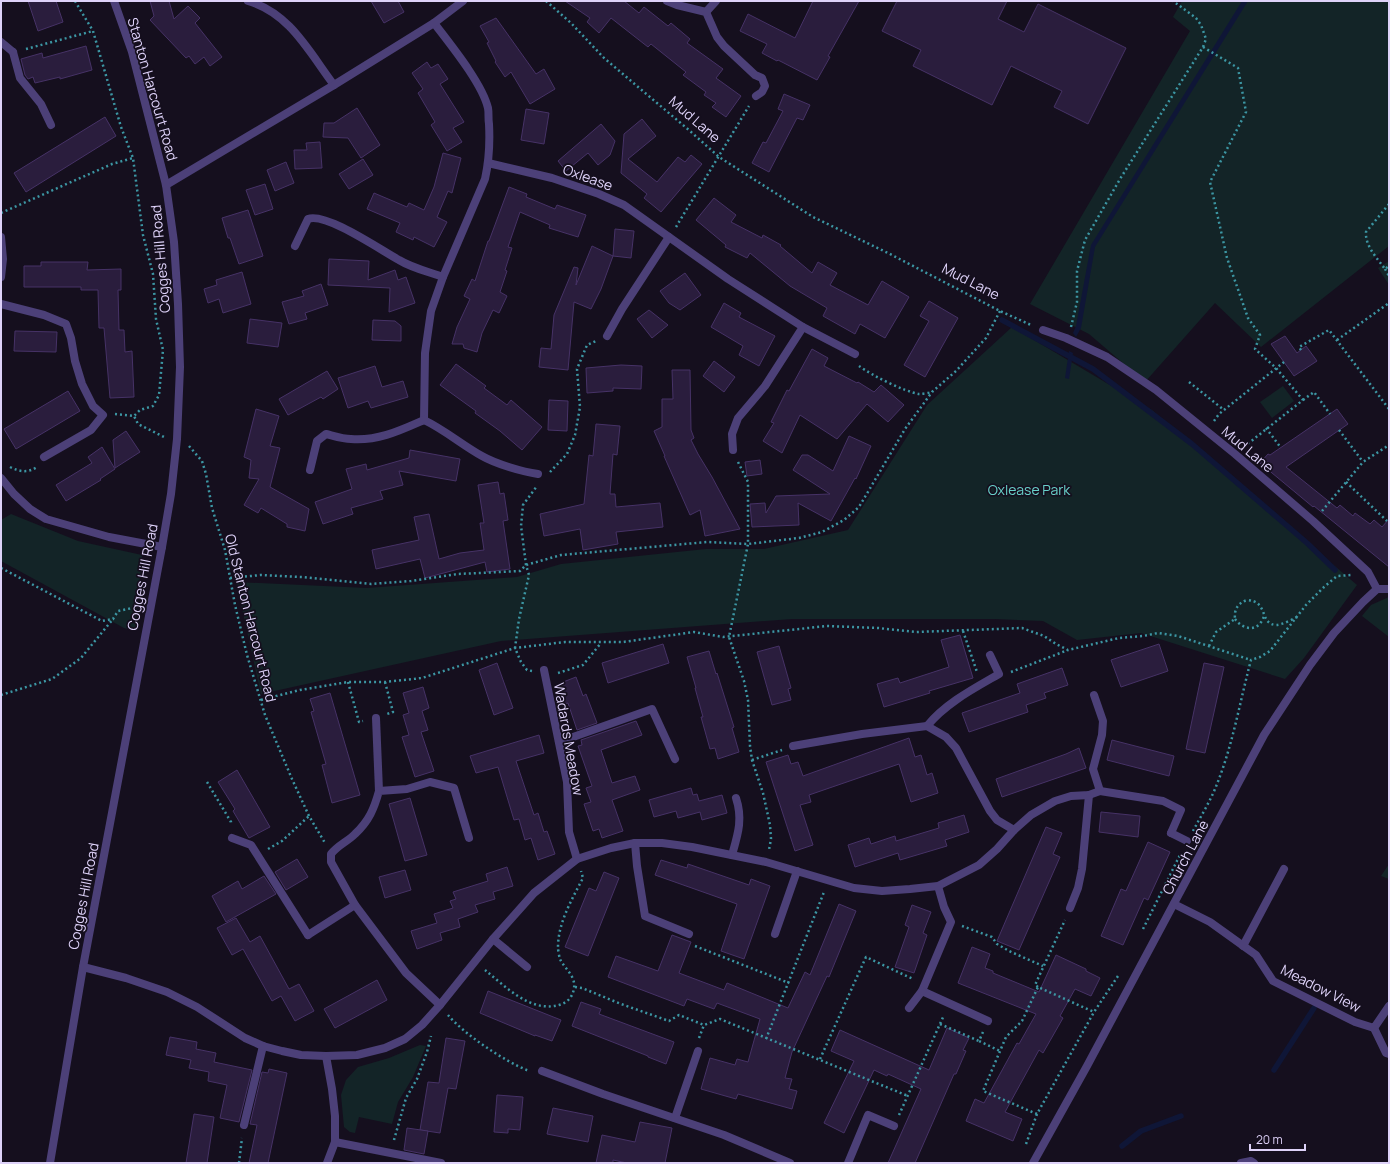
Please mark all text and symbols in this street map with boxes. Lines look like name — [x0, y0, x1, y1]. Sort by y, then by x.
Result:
street label: Stanton Harcourt Road — [123, 15, 183, 163]
street label: Mud Lane — [665, 91, 725, 147]
street label: Oxlease — [560, 159, 616, 195]
street label: Cogges Hill Road — [146, 204, 174, 314]
street label: Mud Lane — [939, 258, 1003, 304]
street label: Mud Lane — [1218, 422, 1278, 476]
park label: Oxlease Park — [988, 480, 1071, 499]
street label: Cogges Hill Road — [122, 522, 162, 632]
street label: Old Stanton Harcourt Road — [221, 532, 281, 704]
street label: Wadards Meadow — [550, 681, 588, 797]
street label: Church Lane — [1157, 816, 1213, 898]
street label: Cogges Hill Road — [63, 841, 103, 951]
street label: Meadow View — [1278, 960, 1365, 1016]
scale bar — [1250, 1126, 1305, 1152]
text: 20 m — [1256, 1131, 1283, 1148]

